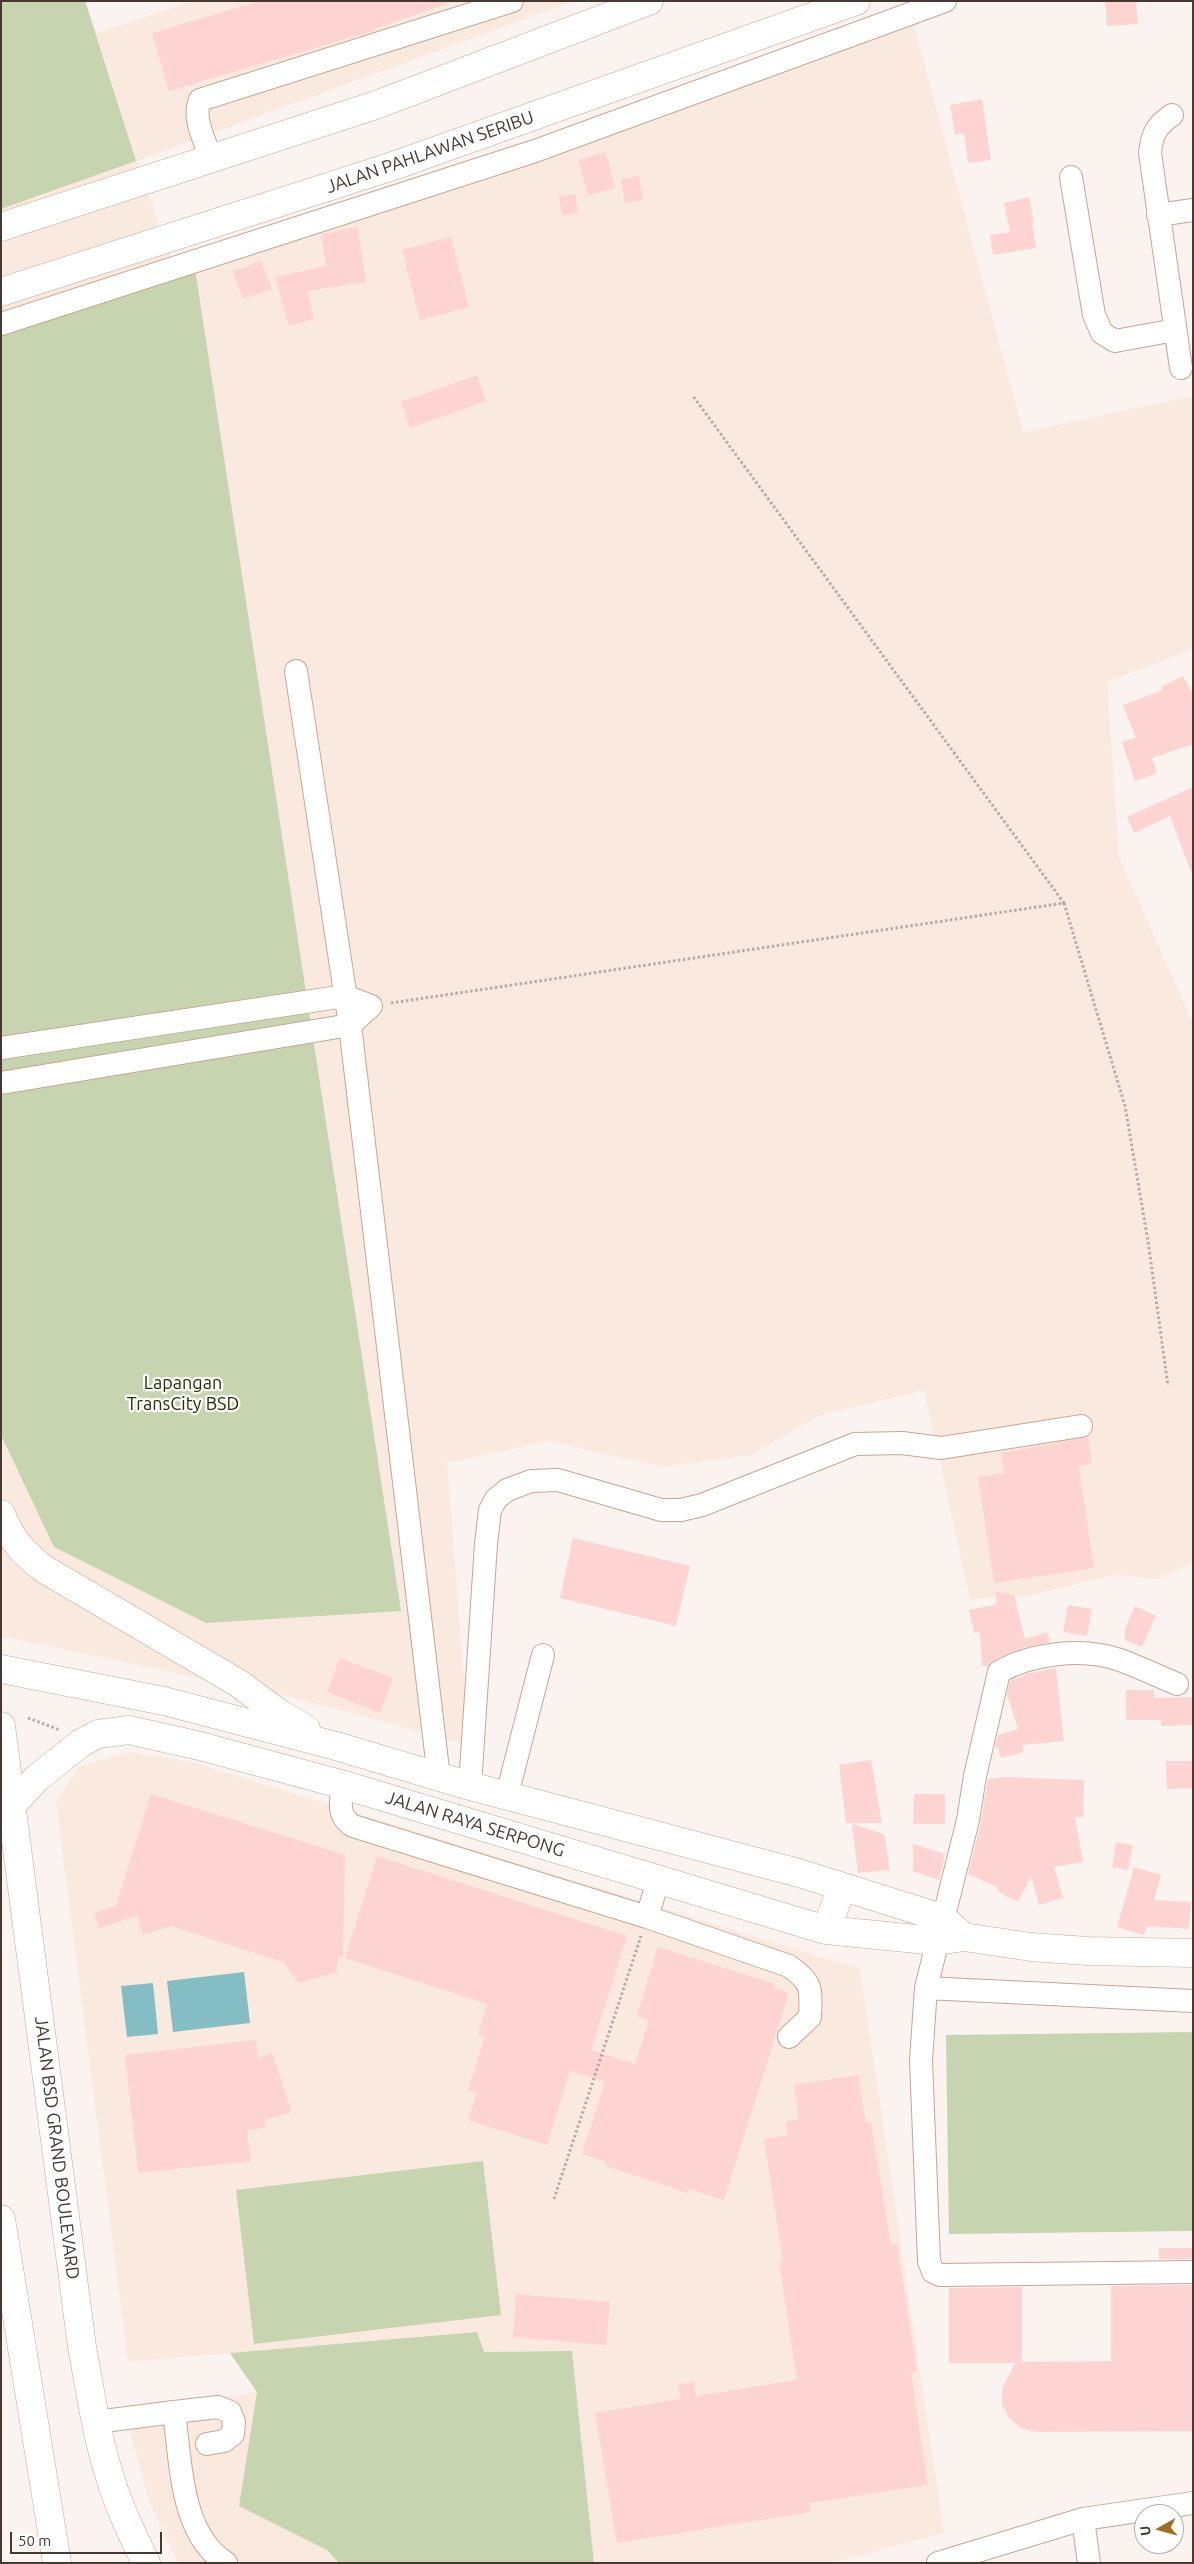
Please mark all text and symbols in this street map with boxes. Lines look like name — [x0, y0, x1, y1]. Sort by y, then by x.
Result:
street label: JALAN PAHLAWAN SERIBU — [323, 106, 537, 198]
park label: Lapangan TransCity BSD — [127, 1372, 239, 1415]
street label: JALAN RAYA SERPONG — [383, 1786, 567, 1862]
street label: JALAN BSD GRAND BOULEVARD — [30, 2015, 84, 2281]
north arrow — [1134, 2504, 1184, 2554]
scale bar — [12, 2522, 165, 2554]
text: U — [1137, 2525, 1154, 2537]
text: 50 m — [18, 2532, 51, 2549]

